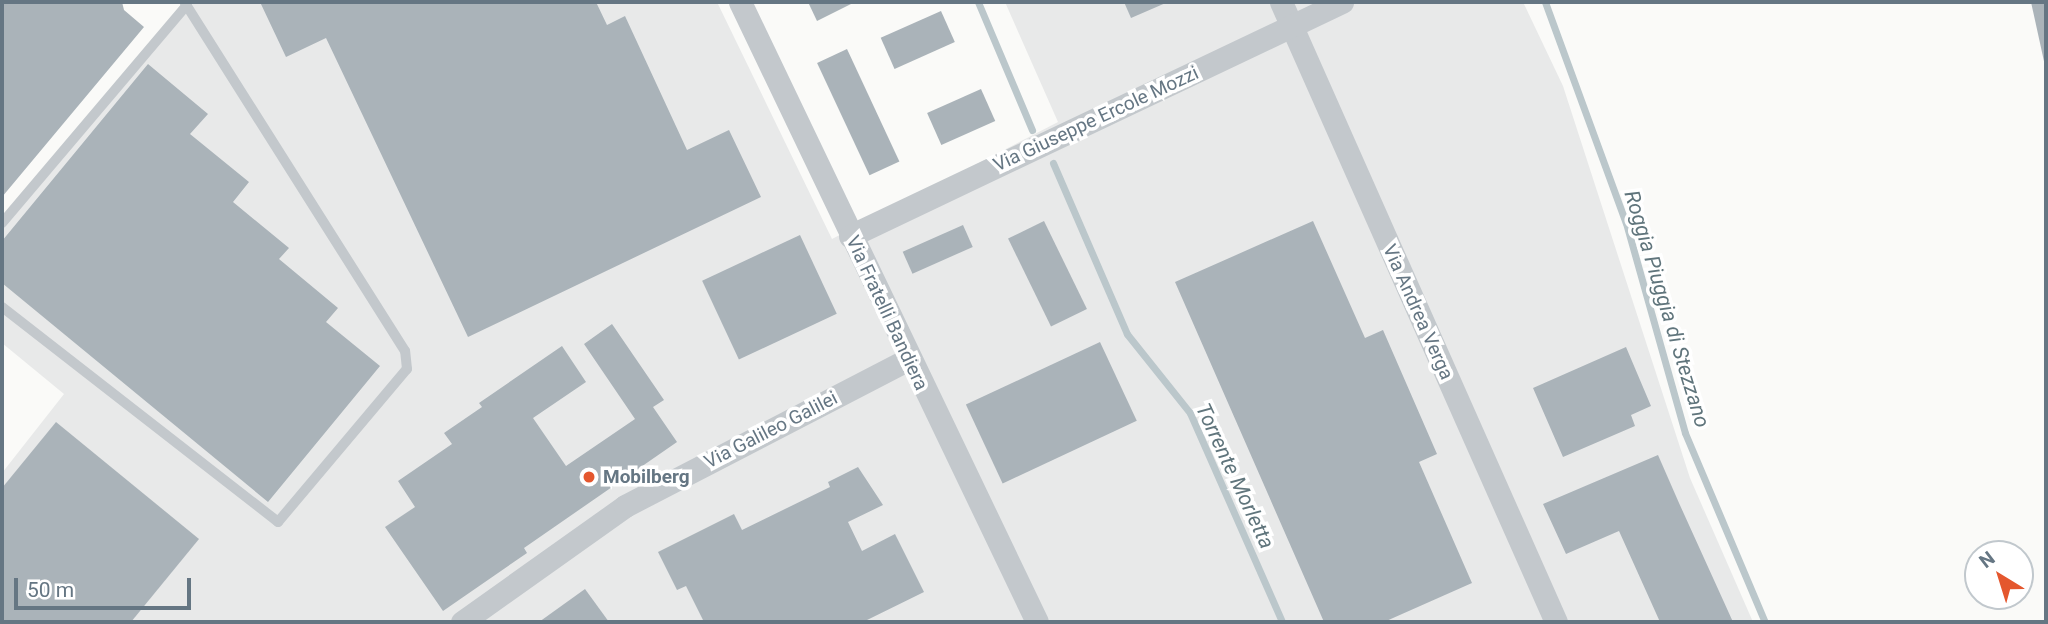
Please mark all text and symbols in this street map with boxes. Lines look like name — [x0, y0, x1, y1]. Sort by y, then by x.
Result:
street label: Via Giuseppe Ercole Mozzi — [990, 61, 1202, 177]
water label: Roggia Piuggia di Stezzano — [1619, 187, 1715, 431]
street label: Via Fratelli Bandiera — [841, 232, 933, 394]
street label: Via Andrea Verga — [1378, 241, 1458, 383]
street label: Via Galileo Galilei — [701, 387, 841, 473]
water label: Torrente Morletta — [1190, 399, 1280, 553]
place label: Mobilberg — [603, 466, 690, 488]
marker: Mobilberg — [581, 469, 597, 485]
north arrow — [1964, 540, 2034, 610]
text: N — [1975, 546, 1999, 573]
scale bar — [18, 564, 194, 608]
text: 50 m — [27, 578, 74, 602]

